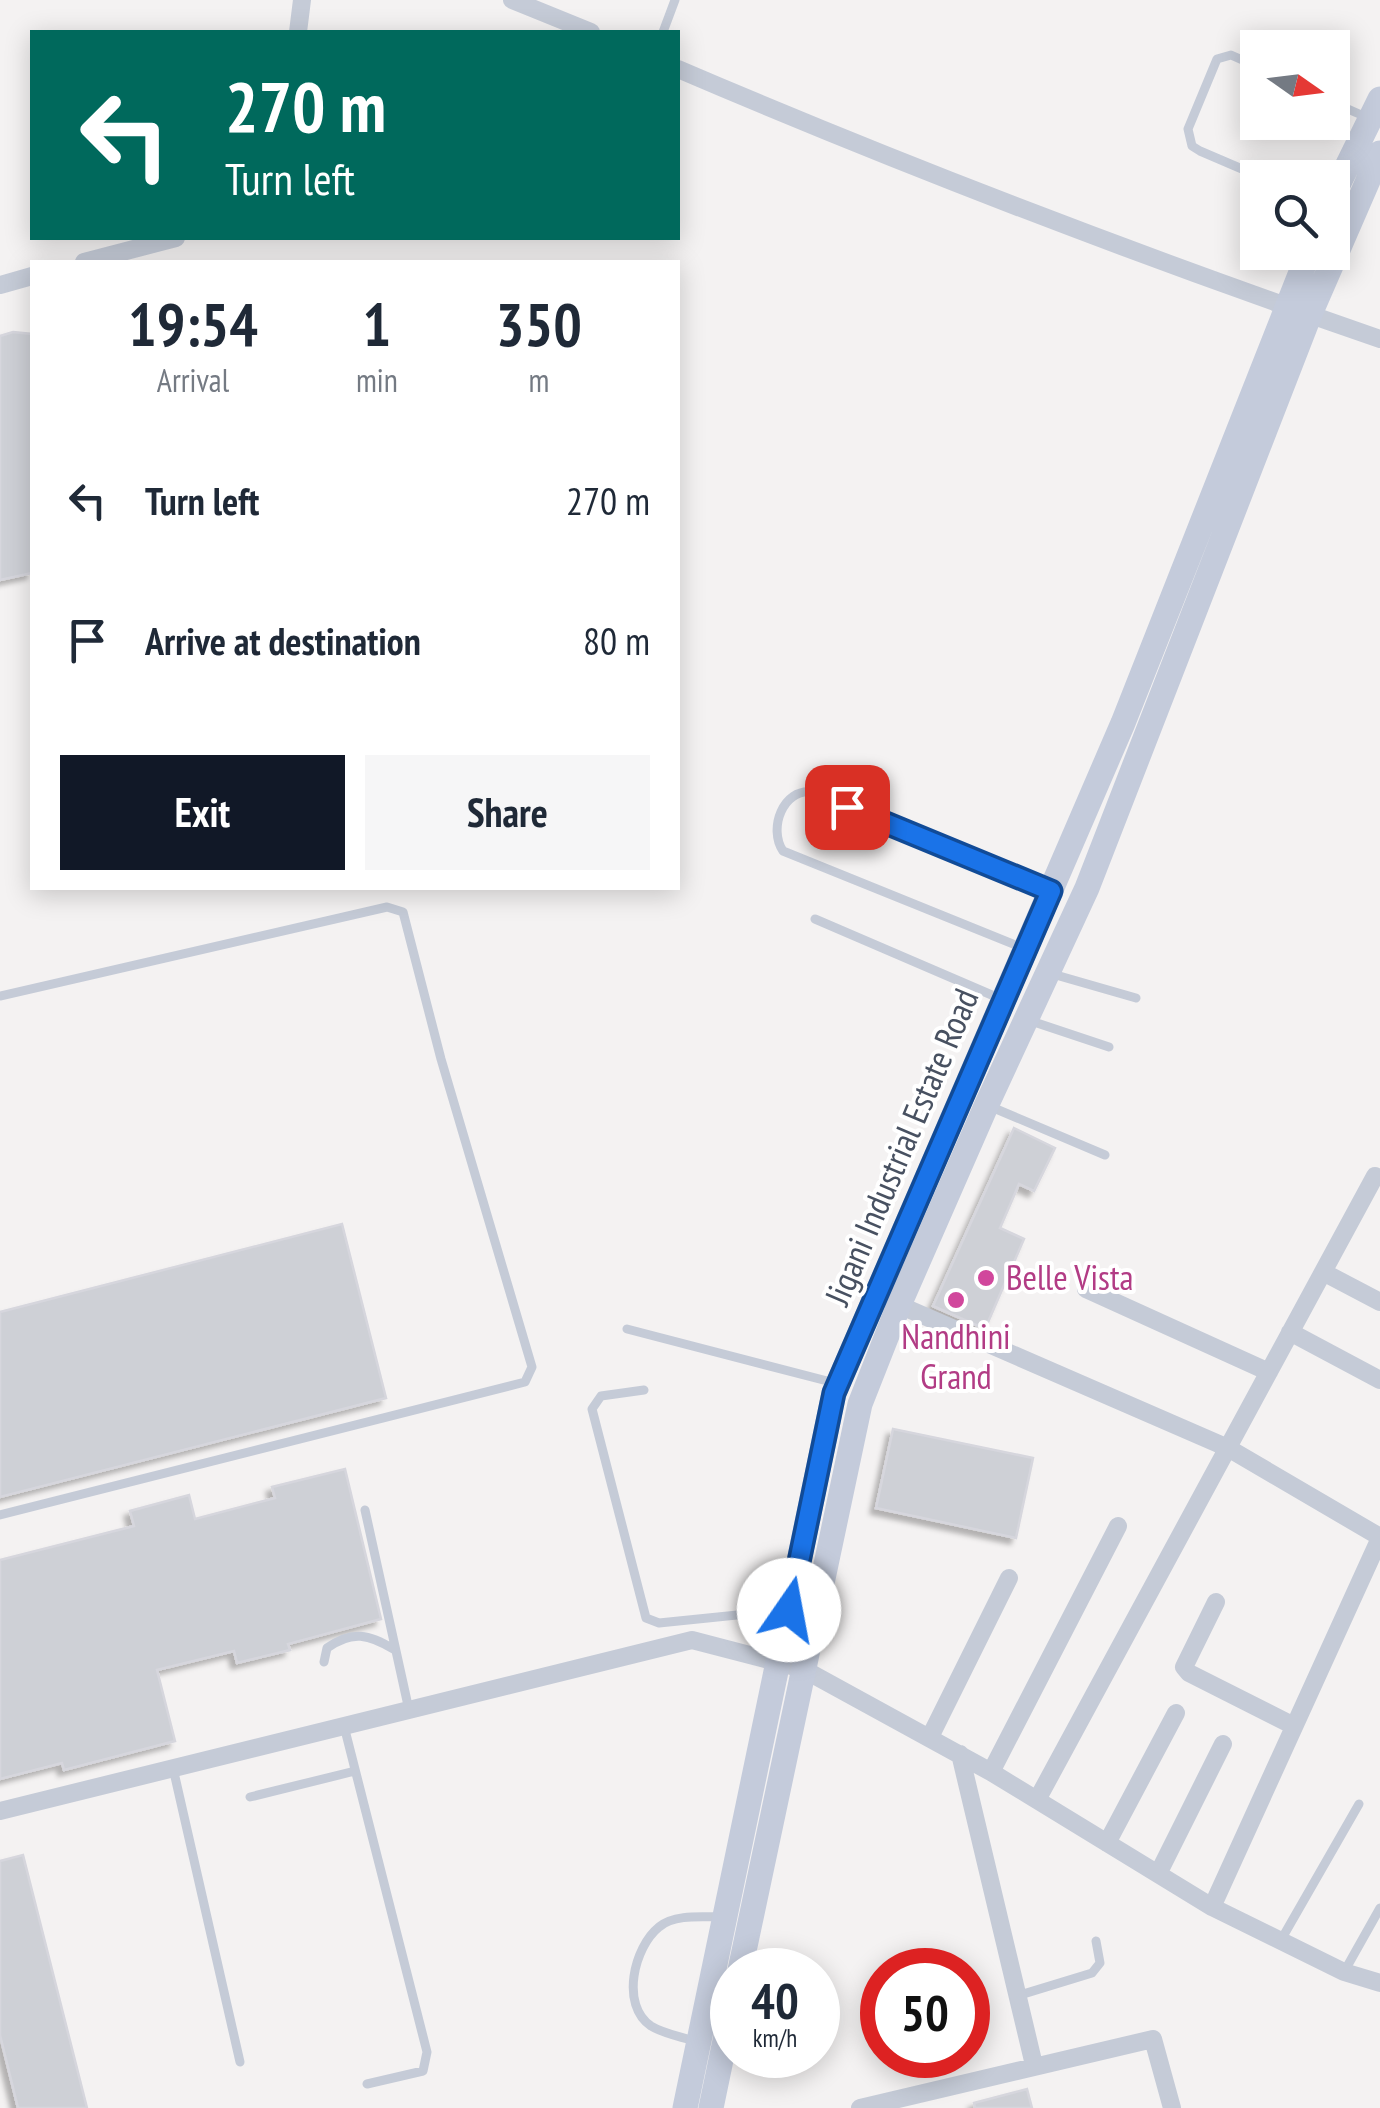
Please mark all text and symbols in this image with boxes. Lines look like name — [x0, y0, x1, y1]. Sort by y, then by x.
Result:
north arrow — [1240, 30, 1350, 140]
map controls — [1240, 30, 1350, 270]
text: 270 m — [225, 61, 386, 151]
icon: left — [60, 70, 190, 200]
text: Turn left — [225, 149, 355, 207]
button: search — [1240, 160, 1350, 270]
text: 19:54 — [128, 285, 258, 363]
text: 1 — [363, 285, 391, 363]
text: 350 — [496, 285, 582, 363]
text: Arrival — [157, 359, 229, 401]
text: min — [356, 359, 398, 401]
text: m — [528, 359, 549, 401]
icon: left — [60, 473, 115, 528]
text: Turn left — [145, 476, 259, 525]
text: 270 m — [566, 476, 650, 525]
icon: arrive — [60, 613, 115, 668]
text: Arrive at destination — [145, 616, 421, 665]
text: 80 m — [583, 616, 650, 665]
button: Exit — [60, 755, 345, 870]
button: Share — [365, 755, 650, 870]
pin — [805, 765, 890, 850]
icon: arrive — [820, 780, 875, 835]
street label: Jigani Industrial Estate Road — [813, 982, 988, 1313]
place label: Belle Vista — [1006, 1254, 1134, 1300]
marker: Belle Vista — [975, 1267, 997, 1289]
marker: Nandhini Grand — [945, 1289, 967, 1311]
place label: Nandhini Grand — [901, 1313, 1011, 1399]
position arrow — [737, 1558, 841, 1662]
speed limit sign: 50 — [860, 1948, 990, 2078]
text: 40 — [751, 1968, 799, 2033]
text: km/h — [753, 2022, 797, 2054]

